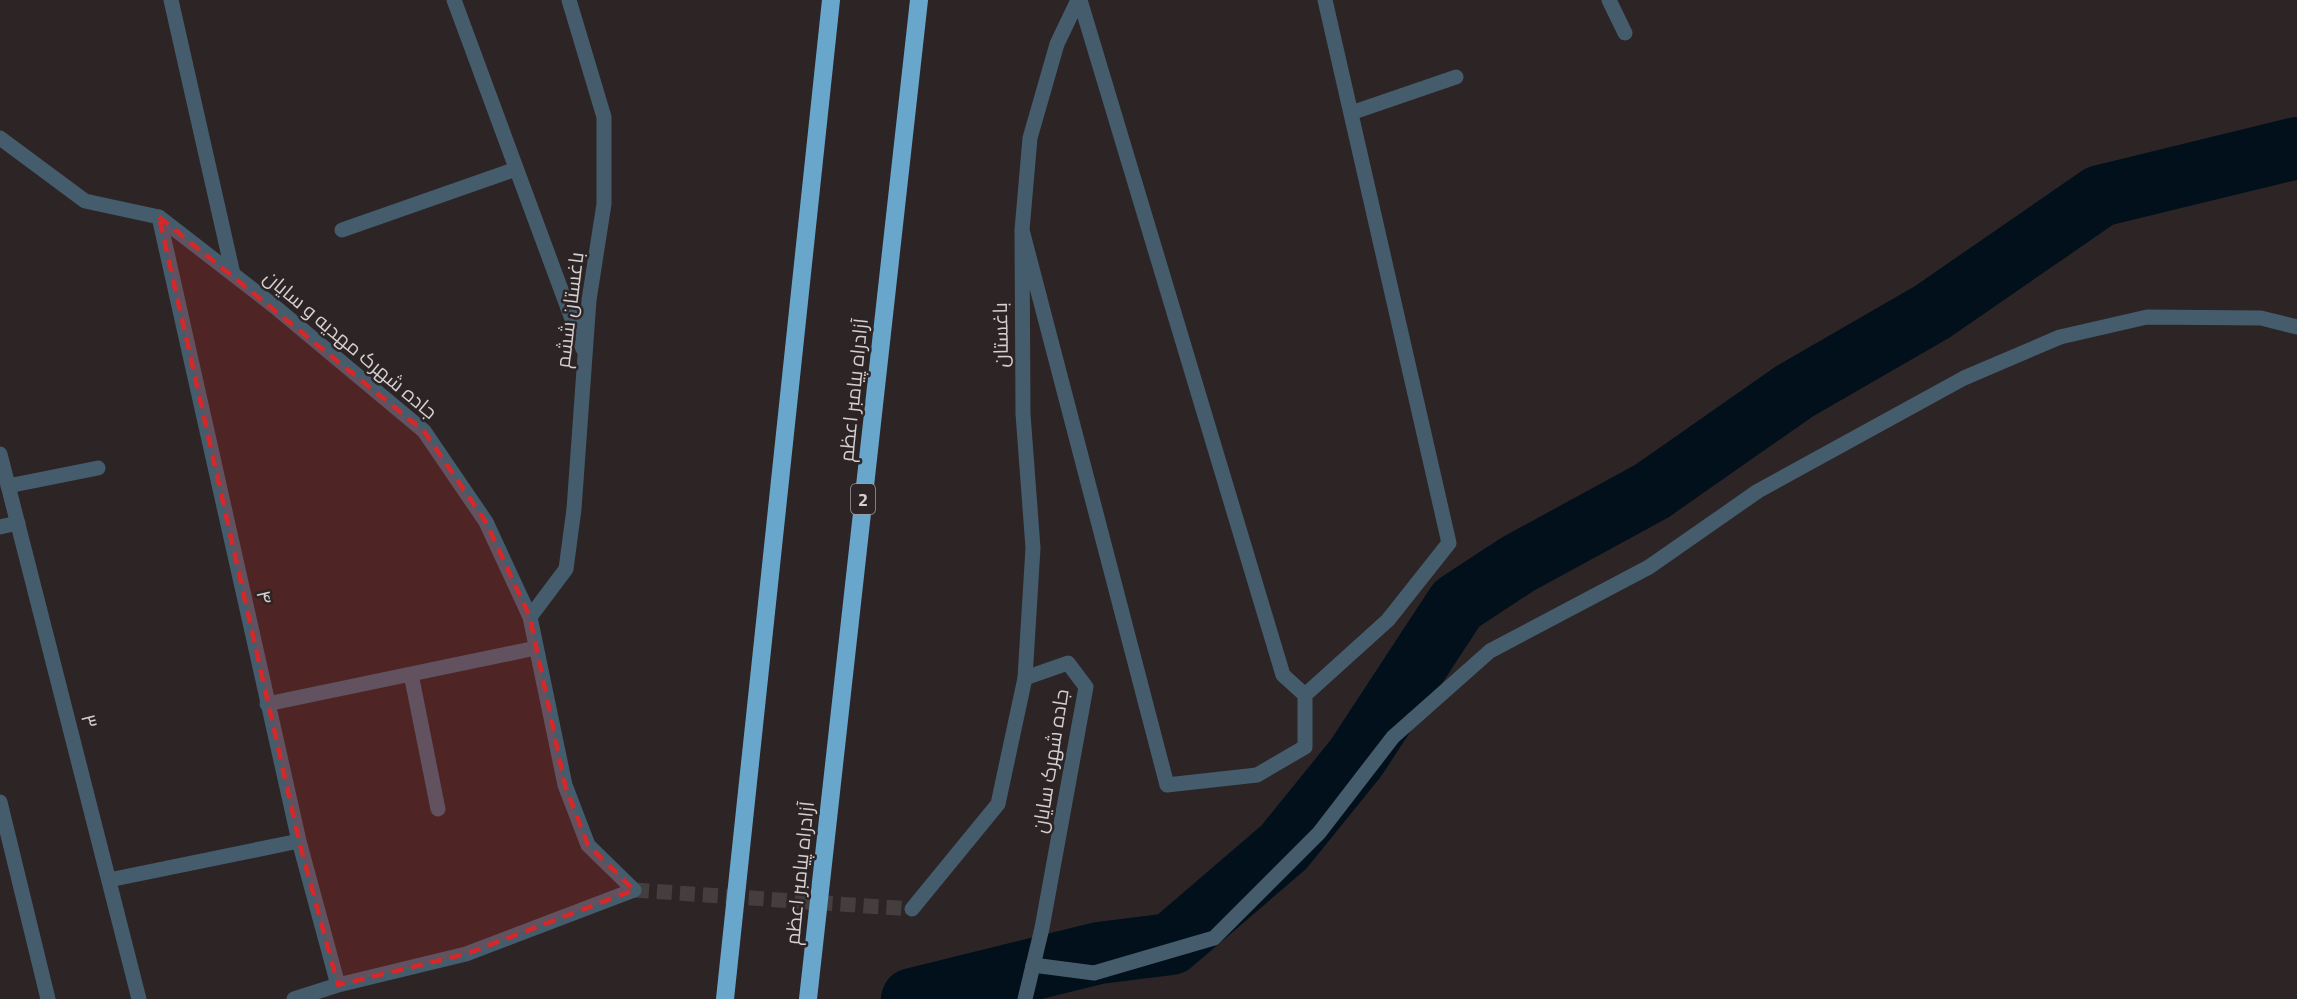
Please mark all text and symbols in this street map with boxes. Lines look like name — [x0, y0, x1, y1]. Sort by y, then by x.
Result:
street label: باغستان ششم — [544, 250, 594, 370]
street label: جاده شهرک مهدیه و سایان — [255, 259, 447, 429]
street label: باغستان — [981, 302, 1019, 368]
street label: آزادراه پیامبر اعظم — [827, 316, 879, 464]
road number: 2 — [851, 484, 875, 514]
street label: ۴ — [245, 586, 285, 608]
street label: جاده شهرک سایان — [1020, 686, 1080, 836]
street label: ۳ — [70, 710, 110, 732]
street label: آزادراه پیامبر اعظم — [773, 799, 825, 947]

